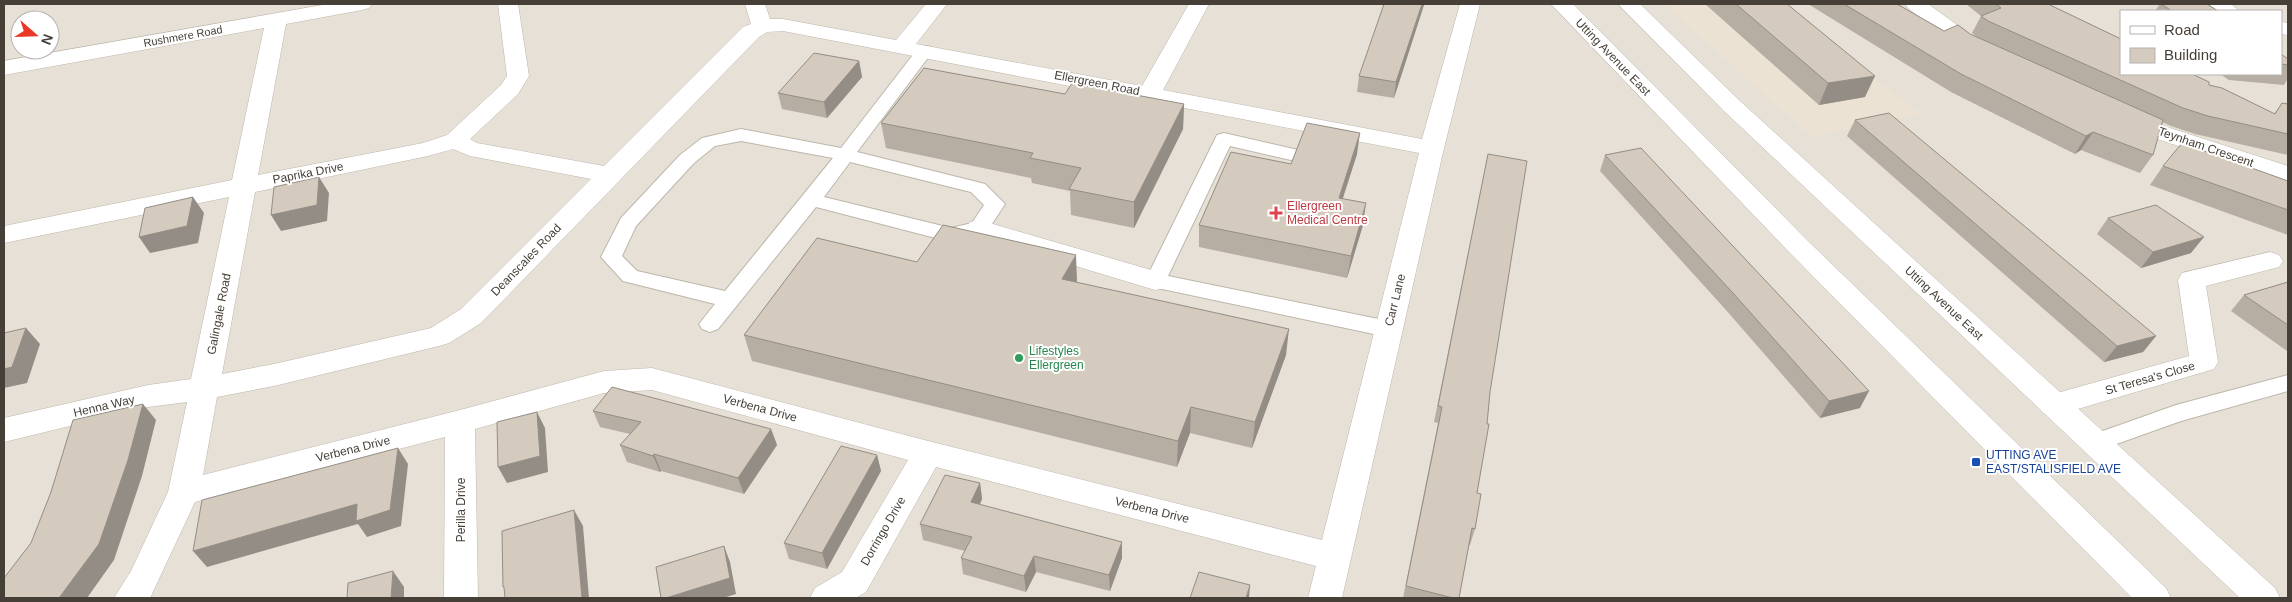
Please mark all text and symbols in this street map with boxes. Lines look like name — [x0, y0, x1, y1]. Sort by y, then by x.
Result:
north arrow — [10, 10, 60, 60]
legend — [2120, 10, 2282, 75]
street label: Utting Avenue East — [1573, 16, 1654, 99]
text: Road — [2164, 21, 2200, 38]
street label: Rushmere Road — [143, 23, 223, 49]
text: N — [38, 32, 56, 47]
text: Building — [2164, 46, 2217, 63]
street label: Ellergreen Road — [1053, 68, 1141, 98]
street label: Teynham Crescent — [2156, 124, 2256, 170]
street label: Paprika Drive — [271, 159, 345, 187]
place label: Ellergreen Medical Centre — [1287, 199, 1368, 227]
marker: Ellergreen Medical Centre — [1269, 206, 1283, 220]
street label: Deanscales Road — [488, 221, 564, 299]
street label: Utting Avenue East — [1902, 263, 1987, 343]
street label: Galingale Road — [204, 272, 234, 356]
street label: Carr Lane — [1382, 272, 1408, 328]
place label: Lifestyles Ellergreen — [1029, 344, 1084, 372]
marker: Lifestyles Ellergreen — [1013, 352, 1025, 364]
street label: St Teresa's Close — [2103, 358, 2197, 398]
street label: Verbena Drive — [721, 391, 799, 425]
street label: Henna Way — [72, 392, 136, 420]
street label: Verbena Drive — [314, 433, 392, 465]
place label: UTTING AVE EAST/STALISFIELD AVE — [1986, 448, 2121, 476]
marker: UTTING AVE EAST/STALISFIELD AVE — [1970, 456, 1982, 468]
street label: Perilla Drive — [454, 477, 468, 542]
street label: Dorringo Drive — [858, 494, 909, 568]
street label: Verbena Drive — [1113, 494, 1191, 526]

